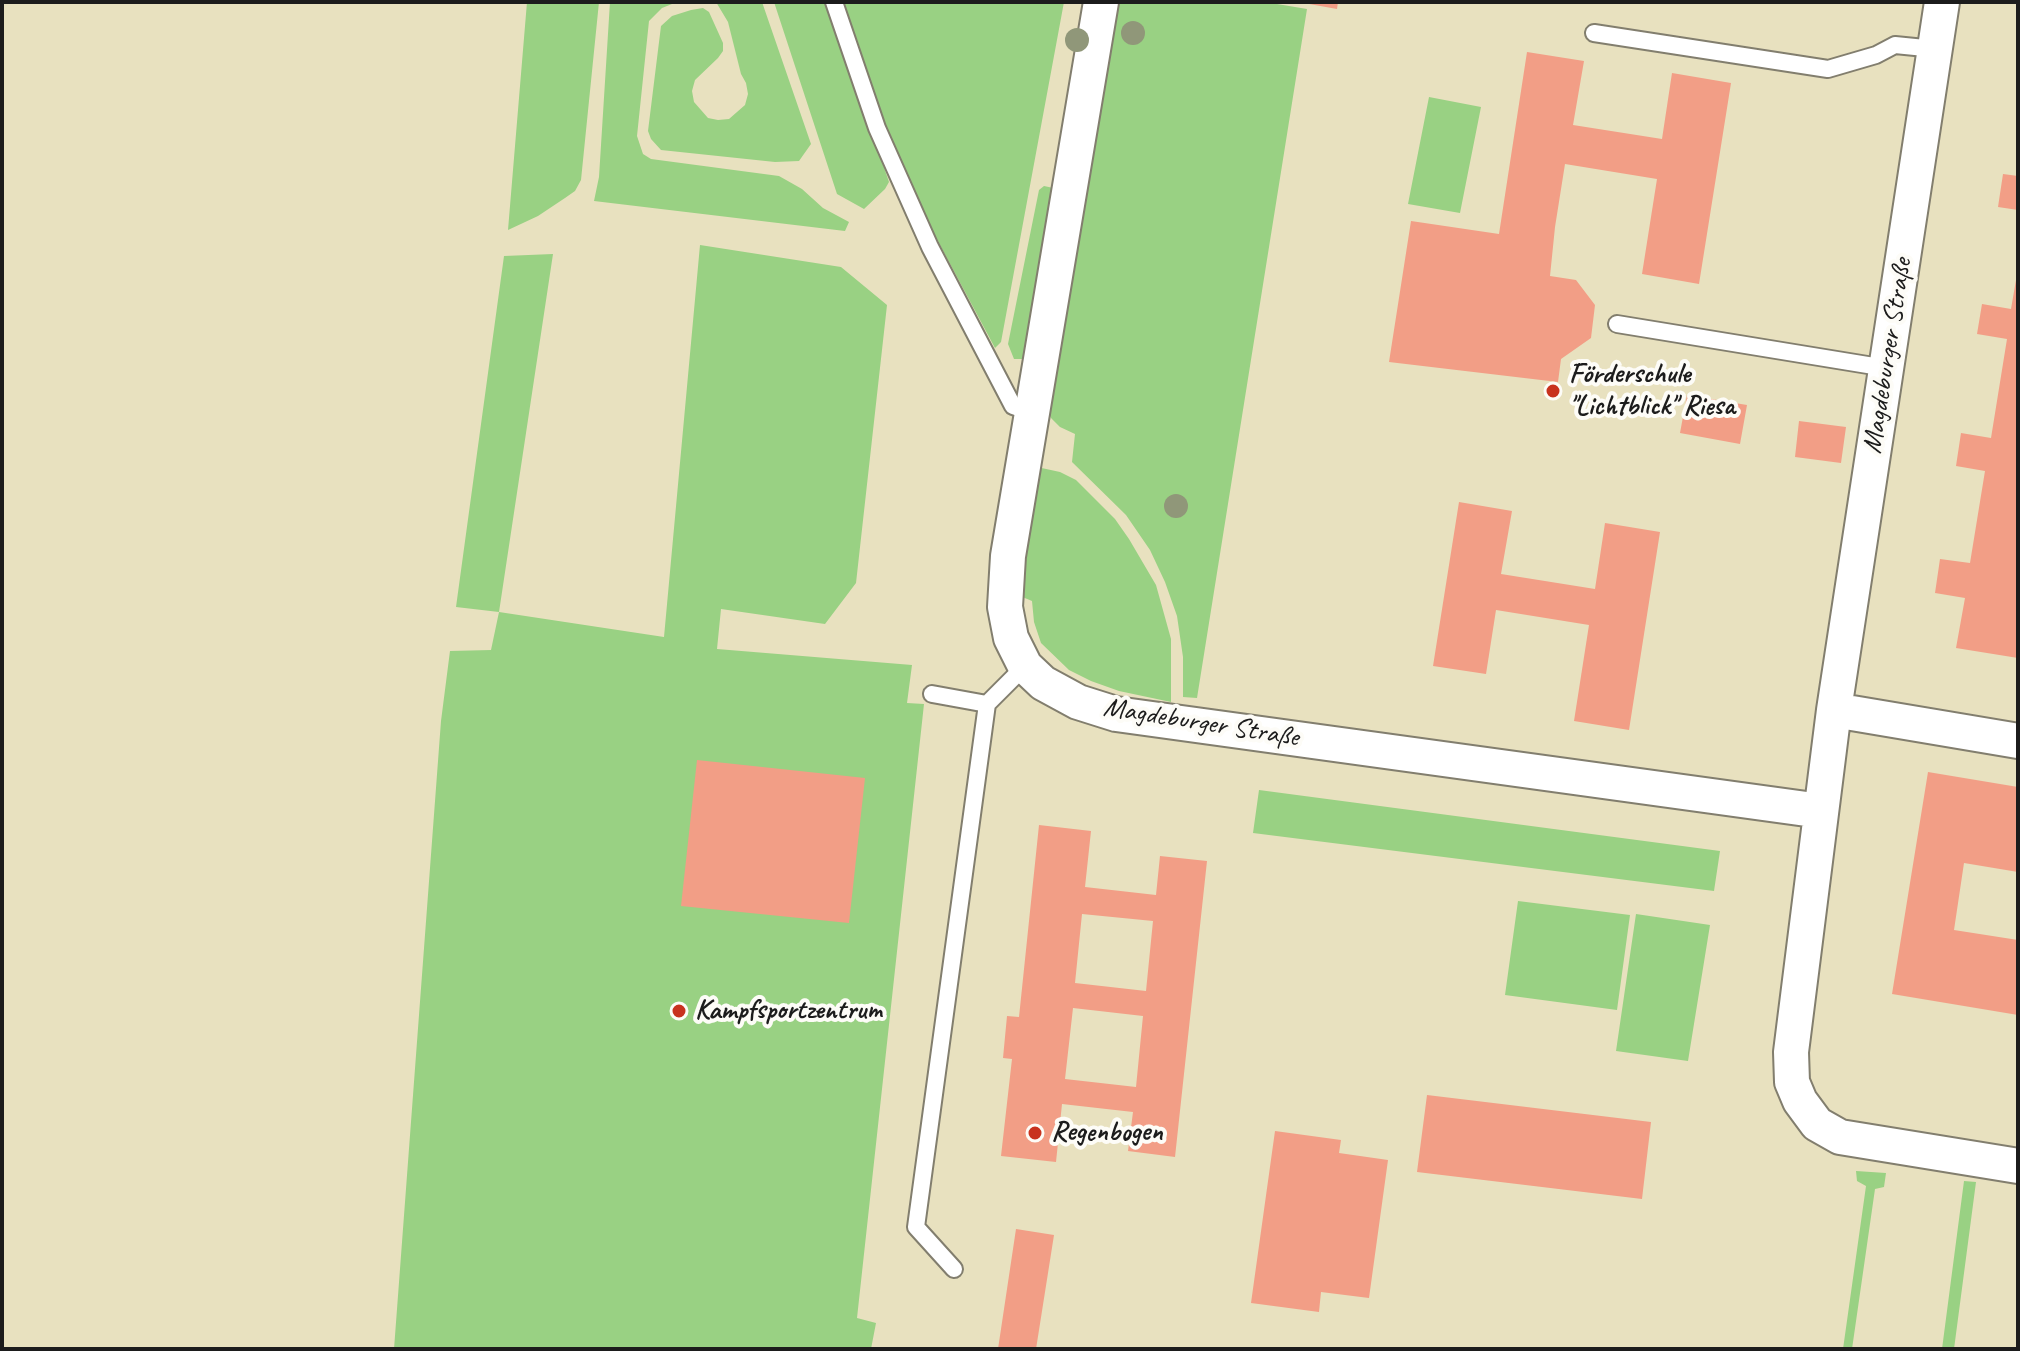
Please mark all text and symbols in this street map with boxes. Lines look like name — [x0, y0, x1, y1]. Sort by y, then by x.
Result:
street label: Magdeburger Straße — [1856, 256, 1920, 456]
place label: Förderschule "Lichtblick" Riesa — [1569, 358, 1735, 424]
marker: Förderschule "Lichtblick" Riesa — [1544, 382, 1562, 400]
street label: Magdeburger Straße — [1101, 691, 1301, 755]
place label: Kampfsportzentrum — [695, 994, 882, 1028]
marker: Kampfsportzentrum — [670, 1002, 688, 1020]
place label: Regenbogen — [1051, 1116, 1163, 1150]
marker: Regenbogen — [1026, 1124, 1044, 1142]

